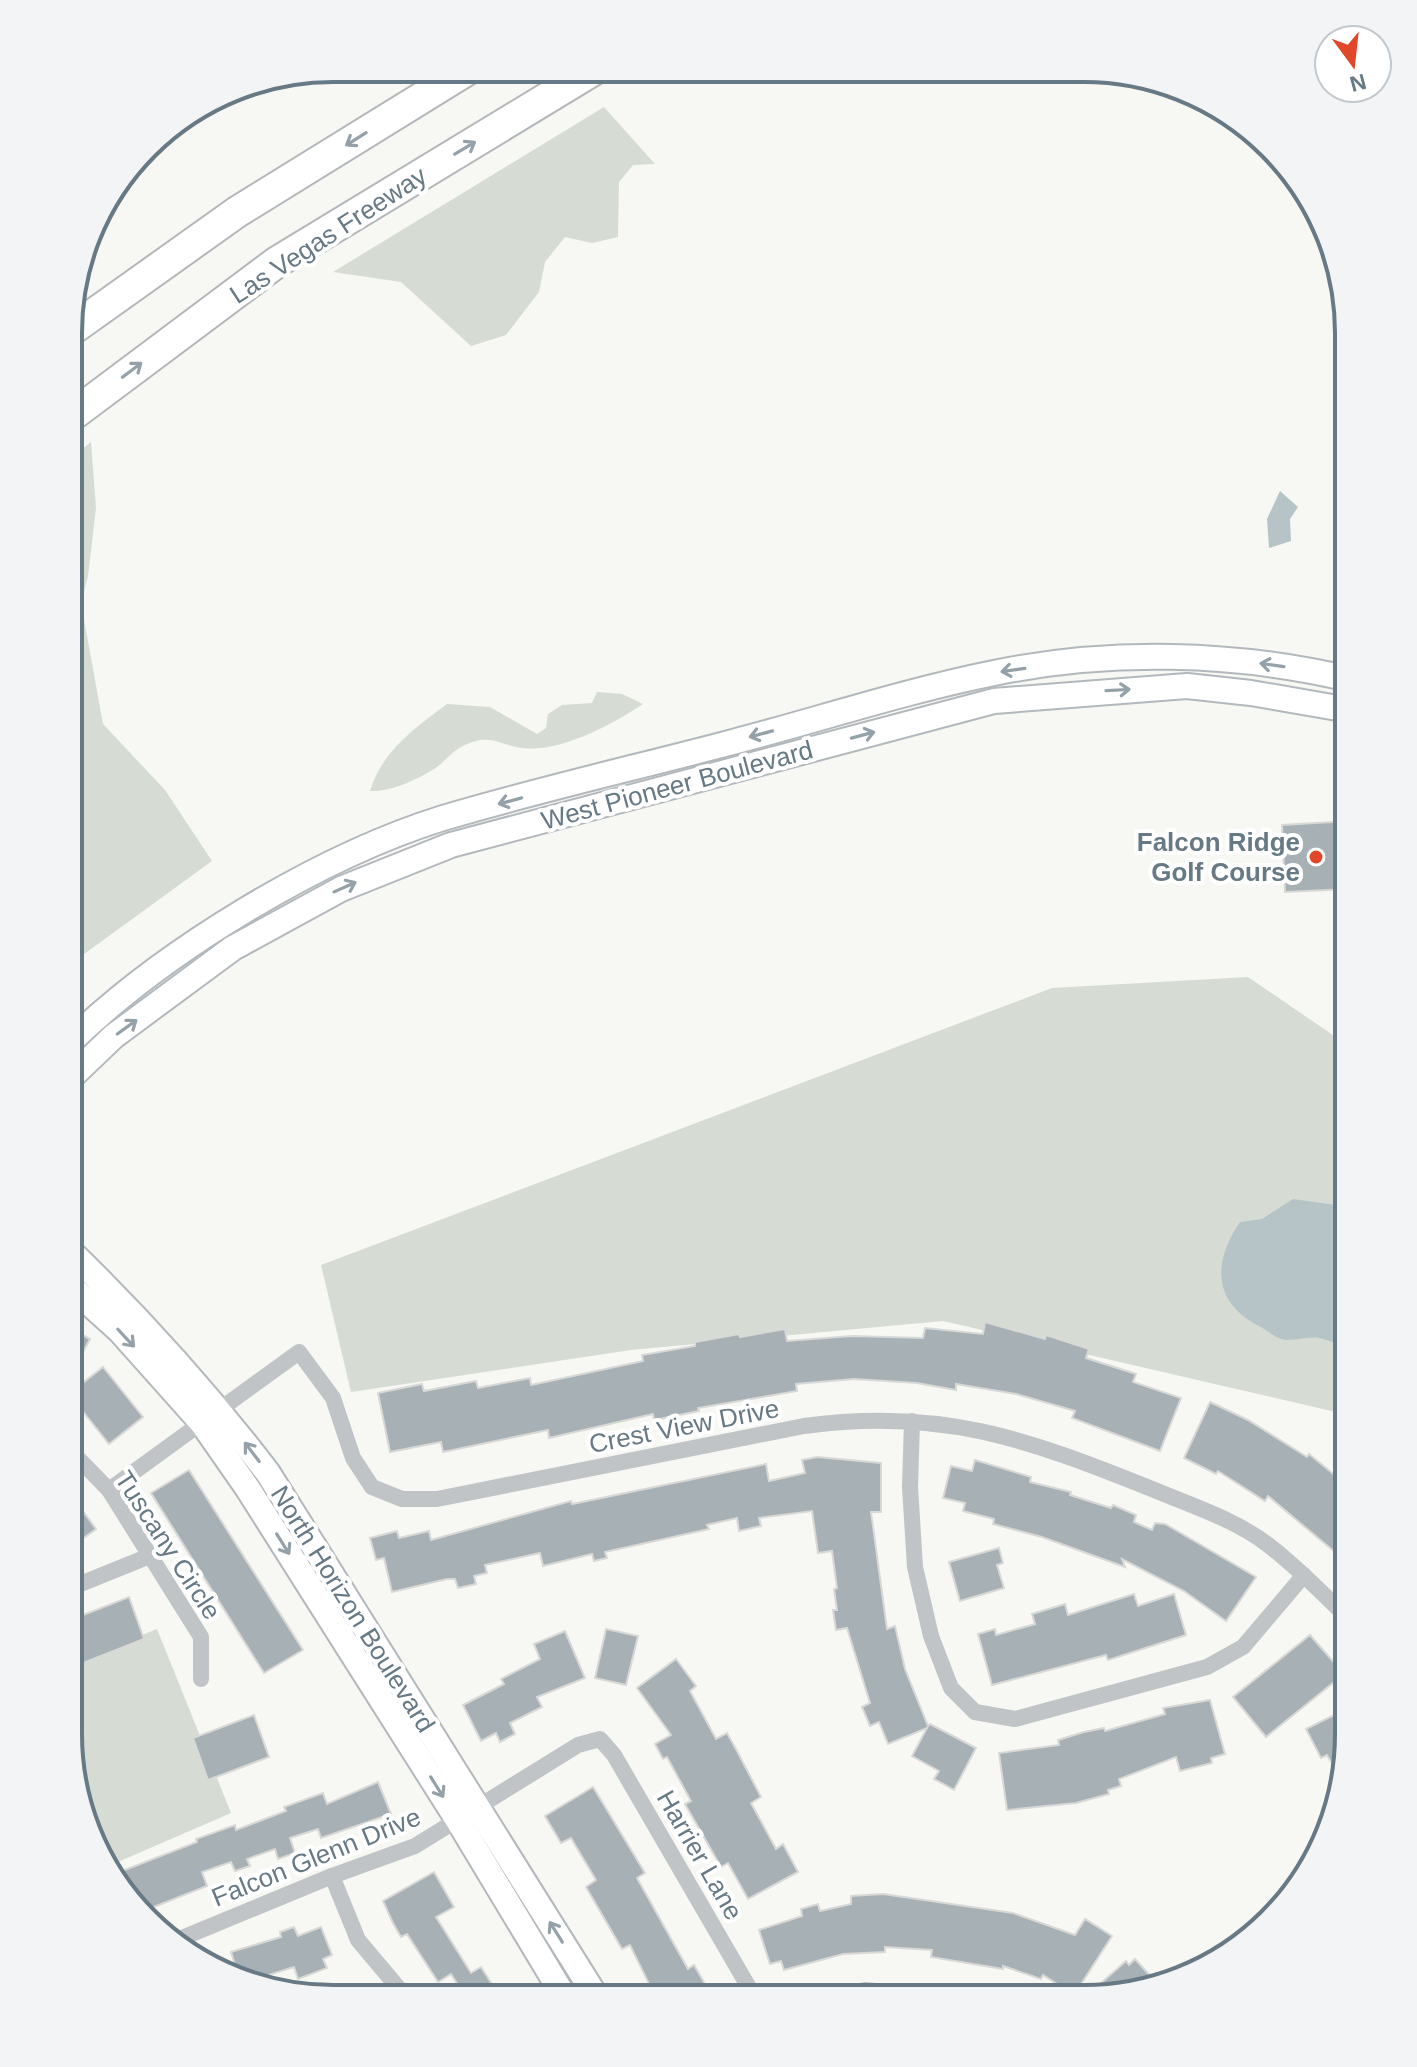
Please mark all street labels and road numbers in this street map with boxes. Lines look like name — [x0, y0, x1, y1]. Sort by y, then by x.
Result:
street label: Las Vegas Freeway — [224, 160, 432, 310]
street label: West Pioneer Boulevard — [538, 734, 816, 836]
street label: Crest View Drive — [586, 1393, 782, 1459]
street label: Tuscany Circle — [109, 1465, 227, 1625]
street label: North Horizon Boulevard — [265, 1480, 441, 1738]
street label: Harrier Lane — [651, 1785, 749, 1925]
street label: Falcon Glenn Drive — [207, 1801, 425, 1913]

